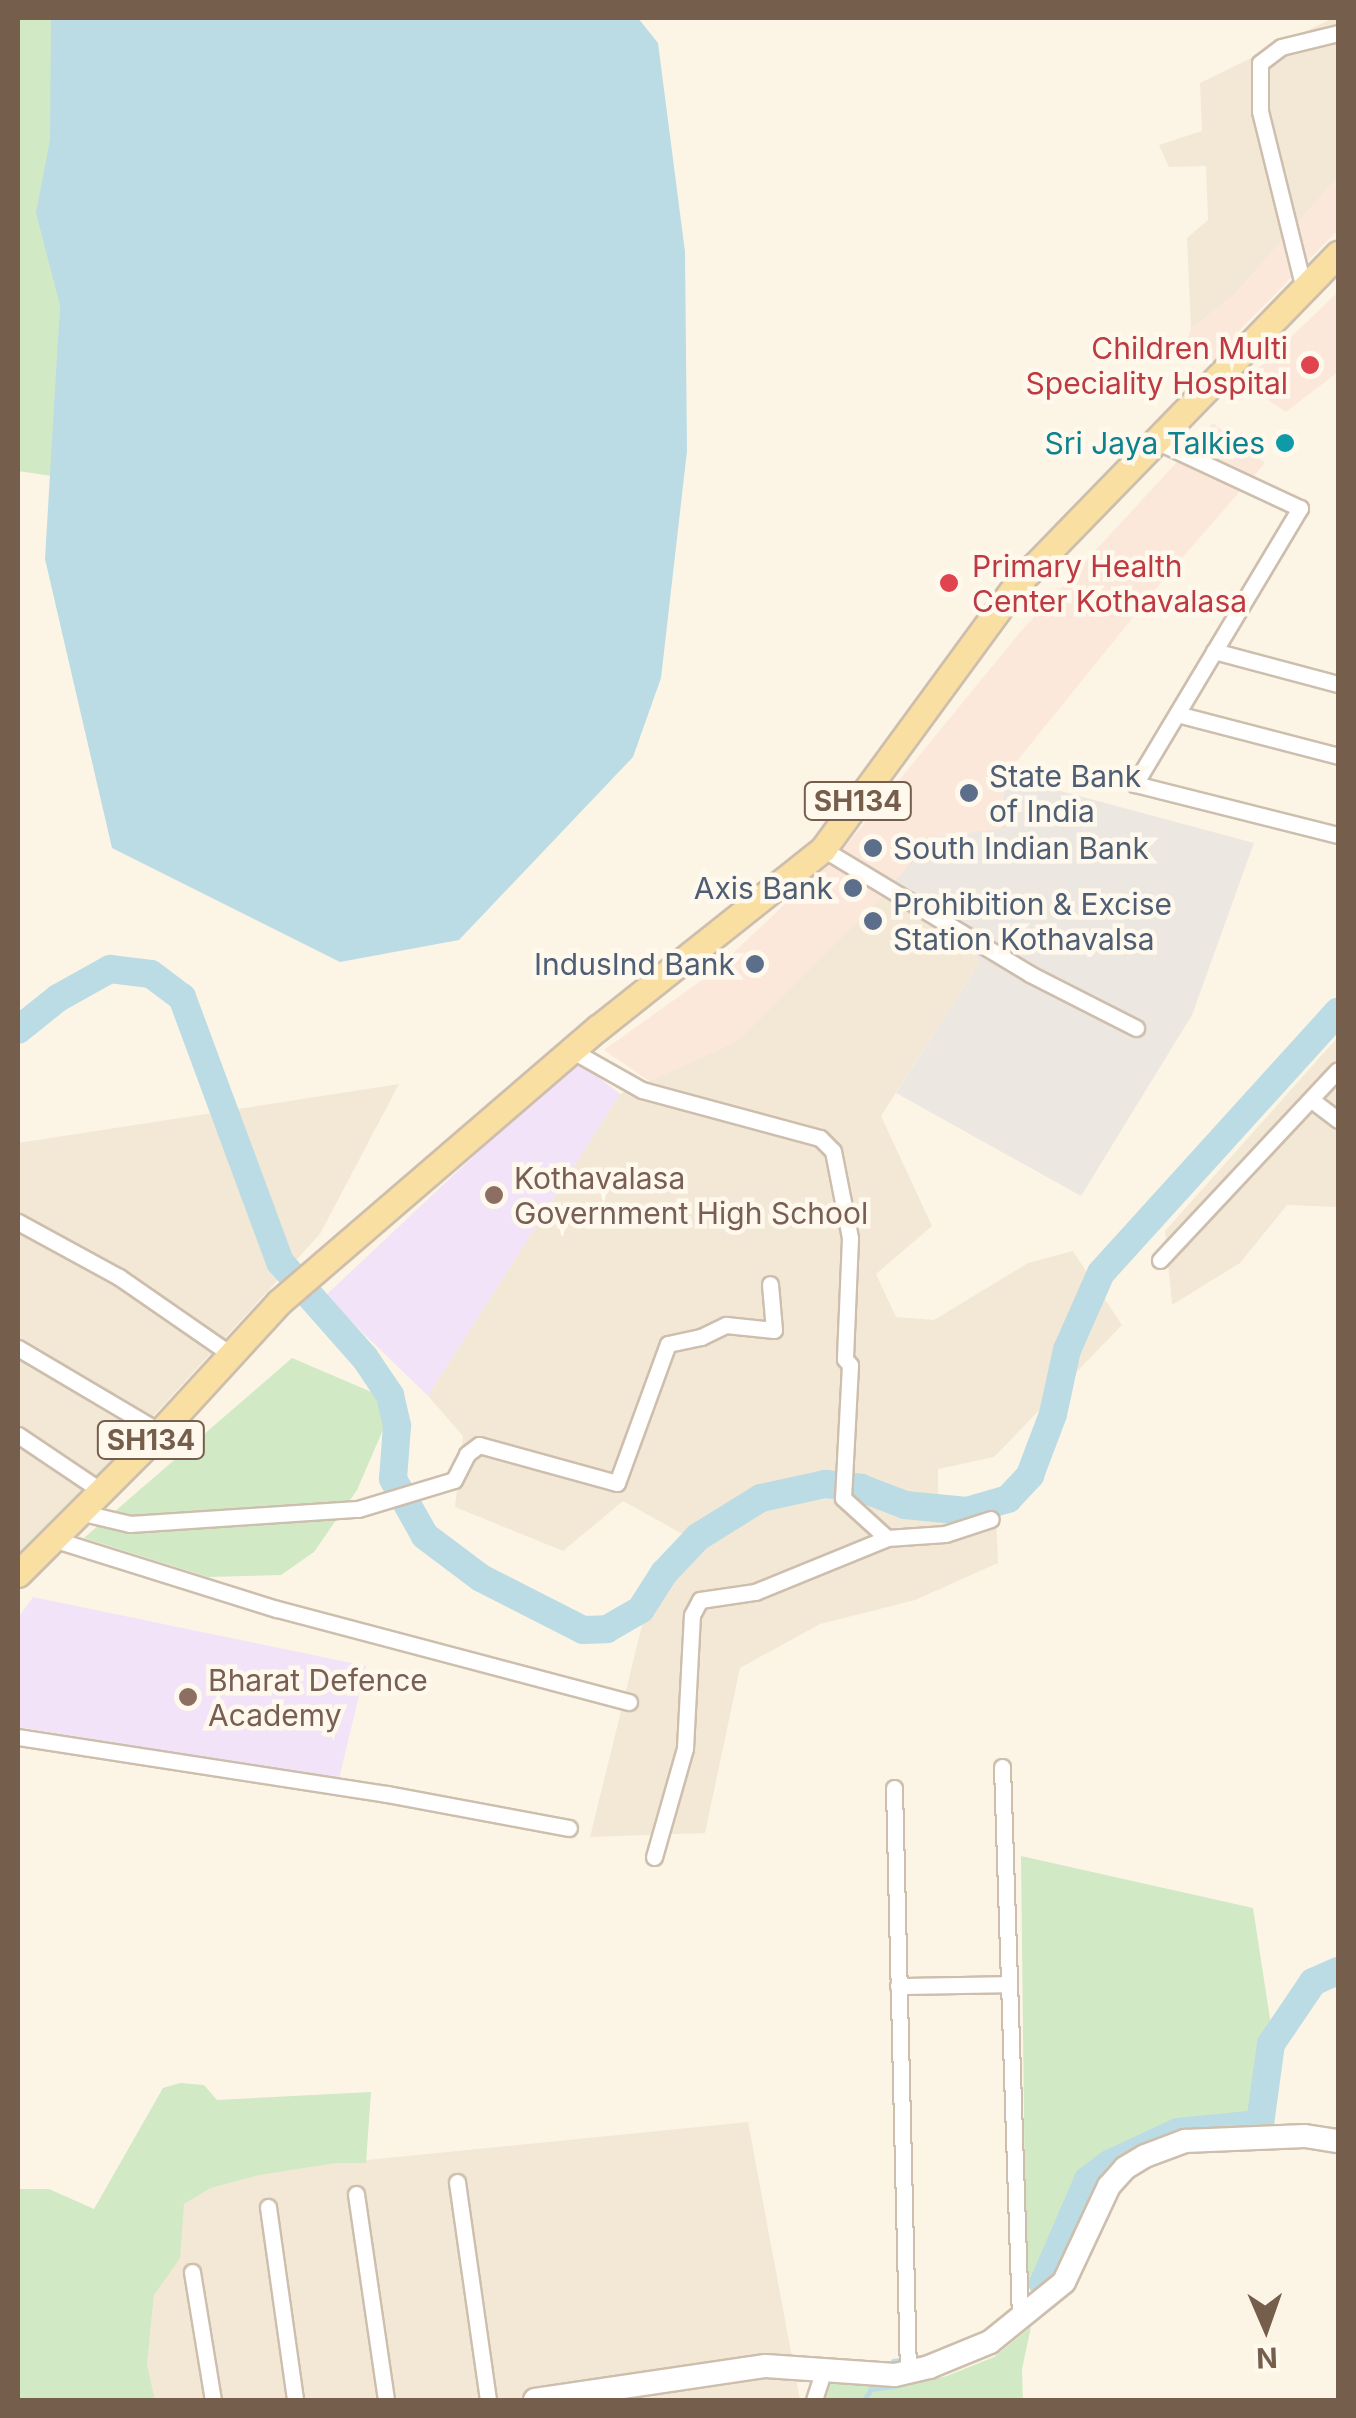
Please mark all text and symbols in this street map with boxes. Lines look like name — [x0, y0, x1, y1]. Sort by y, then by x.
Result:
place label: Children Multi Speciality Hospital — [1026, 330, 1288, 400]
marker: Children Multi Speciality Hospital — [1297, 352, 1323, 378]
place label: Sri Jaya Talkies — [1044, 425, 1265, 461]
marker: Sri Jaya Talkies — [1274, 432, 1296, 454]
place label: Primary Health Center Kothavalasa — [972, 548, 1247, 618]
marker: Primary Health Center Kothavalasa — [936, 570, 962, 596]
place label: State Bank of India — [989, 758, 1141, 828]
road number: SH134 — [803, 778, 913, 824]
marker: State Bank of India — [958, 782, 980, 804]
place label: South Indian Bank — [893, 830, 1149, 866]
marker: South Indian Bank — [862, 837, 884, 859]
place label: Axis Bank — [694, 870, 833, 906]
marker: Axis Bank — [842, 877, 864, 899]
place label: Prohibition & Excise Station Kothavalsa — [893, 886, 1172, 956]
marker: Prohibition & Excise Station Kothavalsa — [862, 910, 884, 932]
place label: IndusInd Bank — [534, 946, 735, 982]
marker: IndusInd Bank — [744, 953, 766, 975]
place label: Kothavalasa Government High School — [514, 1160, 868, 1230]
marker: Kothavalasa Government High School — [483, 1184, 505, 1206]
road number: SH134 — [96, 1417, 206, 1463]
place label: Bharat Defence Academy — [208, 1662, 428, 1732]
marker: Bharat Defence Academy — [177, 1686, 199, 1708]
north arrow — [1216, 2278, 1316, 2378]
text: N — [1256, 2341, 1278, 2375]

